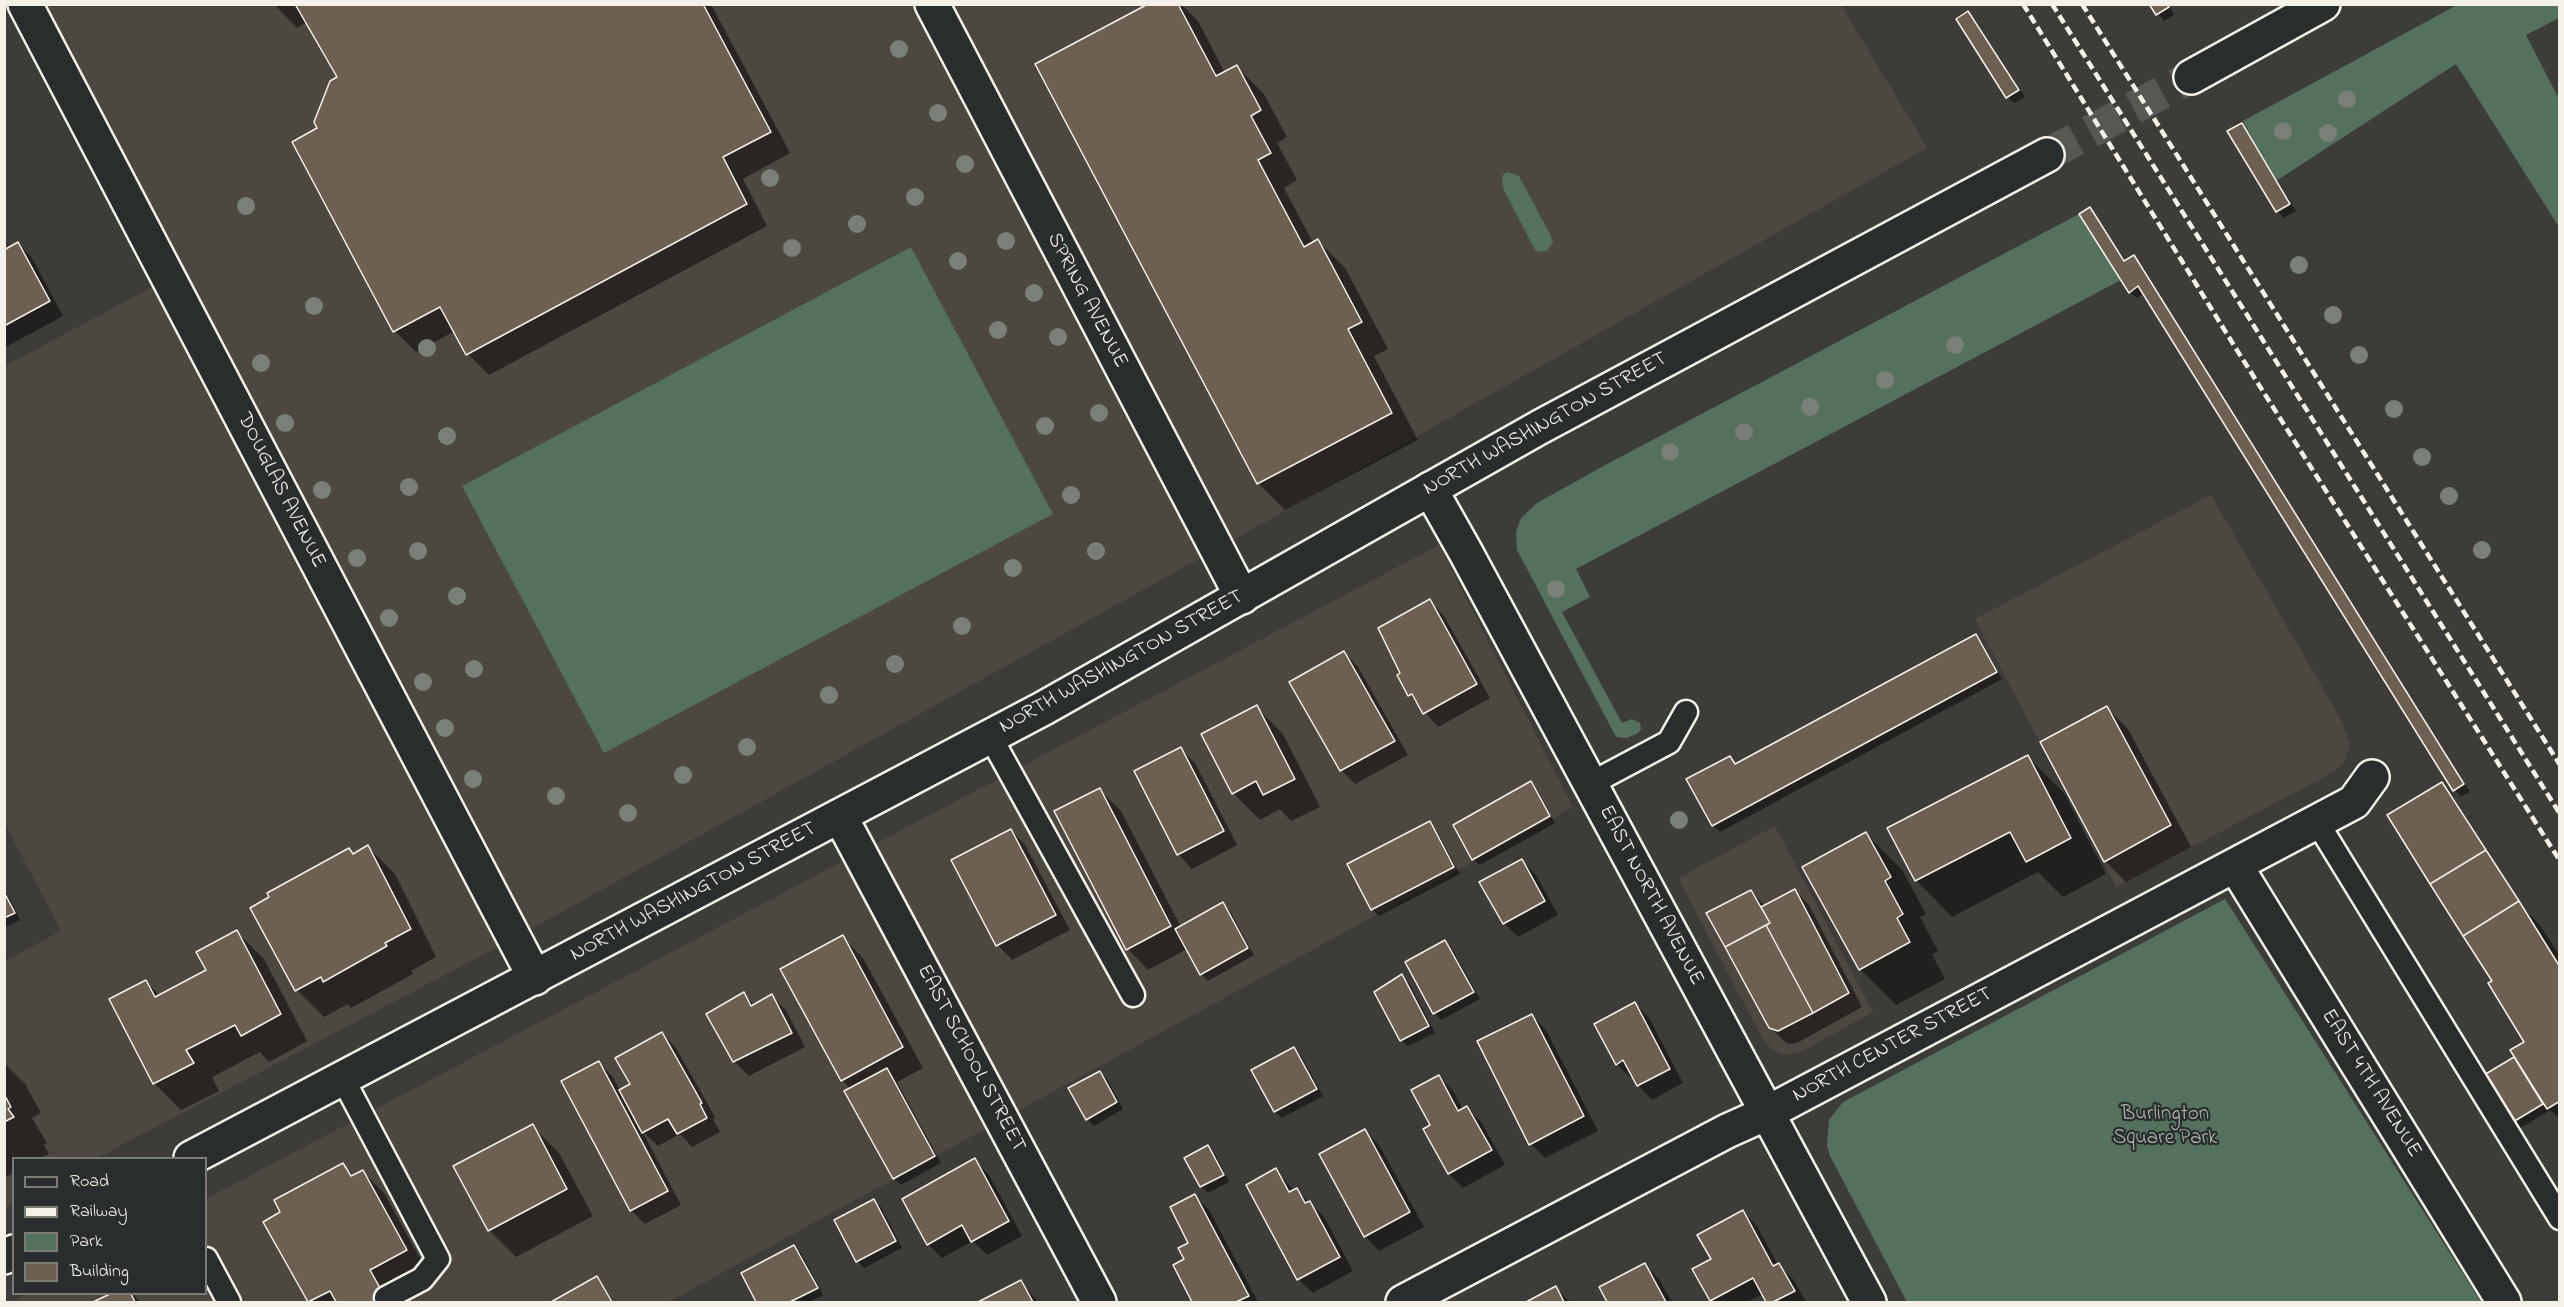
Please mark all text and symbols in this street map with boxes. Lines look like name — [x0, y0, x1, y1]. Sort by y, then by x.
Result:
street label: SPRING AVENUE — [1040, 229, 1132, 373]
street label: NORTH WASHINGTON STREET — [1420, 347, 1672, 503]
street label: DOUGLAS AVENUE — [230, 409, 330, 573]
street label: NORTH WASHINGTON STREET — [996, 585, 1248, 741]
street label: EAST NORTH AVENUE — [1592, 802, 1708, 990]
street label: NORTH WASHINGTON STREET — [567, 817, 821, 969]
street label: EAST SCHOOL STREET — [910, 961, 1030, 1157]
street label: NORTH CENTER STREET — [1789, 983, 1997, 1109]
street label: EAST 4TH AVENUE — [2314, 1005, 2426, 1163]
park label: Burlington Square Park — [2113, 1103, 2217, 1153]
legend — [12, 1157, 207, 1295]
text: Road — [70, 1169, 109, 1195]
text: Railway — [70, 1199, 127, 1225]
text: Park — [70, 1229, 103, 1255]
text: Building — [70, 1259, 129, 1285]

